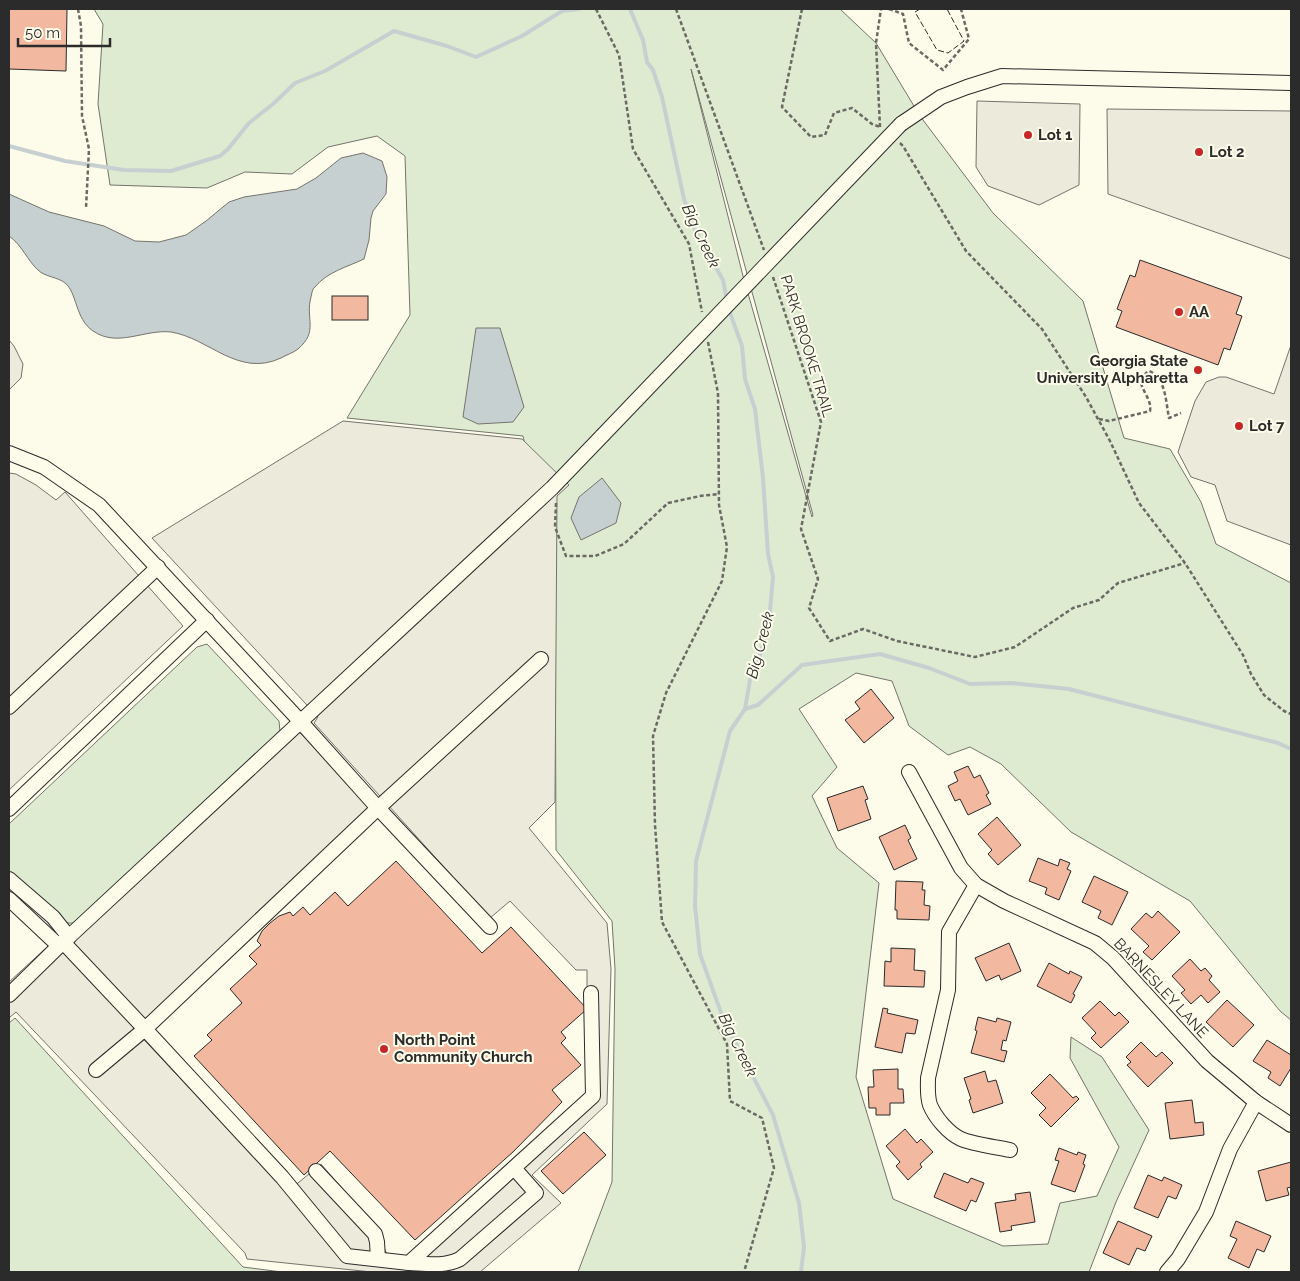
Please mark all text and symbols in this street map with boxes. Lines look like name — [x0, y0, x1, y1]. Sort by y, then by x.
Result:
scale bar — [18, 15, 110, 47]
text: 50 m — [25, 24, 60, 42]
place label: Lot 1 — [1038, 126, 1073, 144]
marker: Lot 1 — [1022, 129, 1034, 141]
place label: Lot 2 — [1209, 143, 1245, 161]
marker: Lot 2 — [1193, 146, 1205, 158]
water label: Big Creek — [678, 201, 724, 271]
street label: PARK BROOKE TRAIL — [777, 273, 837, 420]
place label: AA — [1189, 303, 1210, 321]
marker: AA — [1173, 306, 1185, 318]
place label: Georgia State University Alpharetta — [1037, 352, 1188, 387]
marker: Georgia State University Alpharetta — [1192, 364, 1204, 376]
place label: Lot 7 — [1249, 417, 1285, 435]
marker: Lot 7 — [1233, 420, 1245, 432]
water label: Big Creek — [742, 609, 778, 681]
street label: BARNESLEY LANE — [1110, 934, 1212, 1042]
water label: Big Creek — [714, 1010, 762, 1080]
place label: North Point Community Church — [394, 1031, 532, 1066]
marker: North Point Community Church — [378, 1043, 390, 1055]

